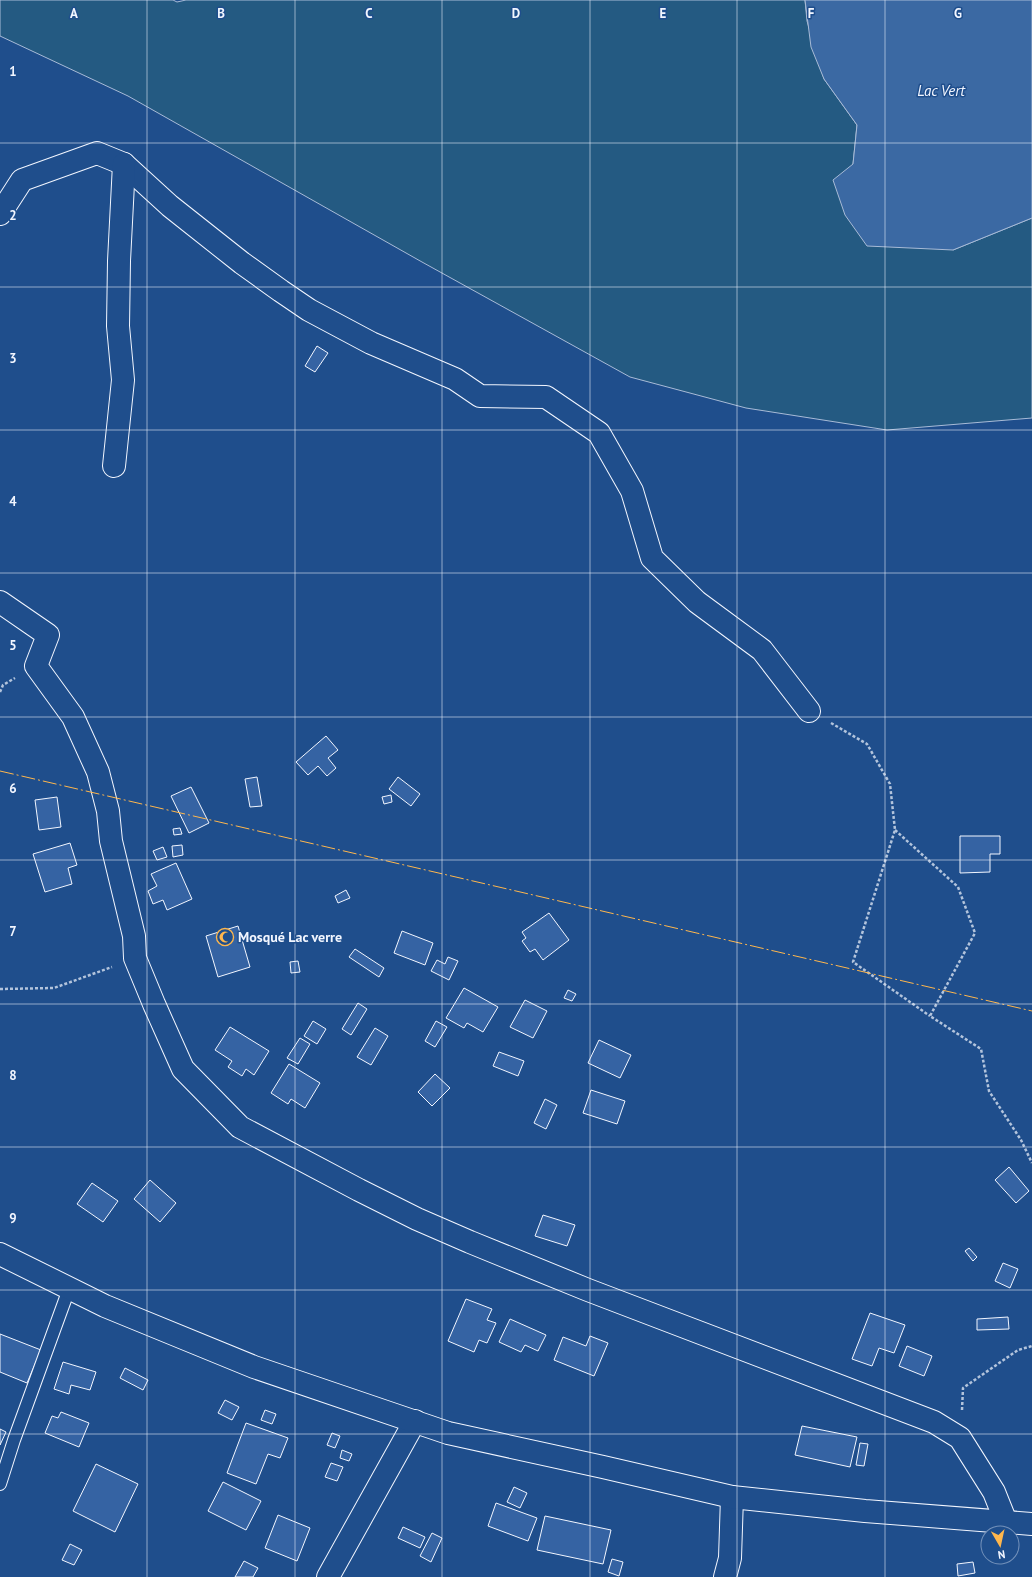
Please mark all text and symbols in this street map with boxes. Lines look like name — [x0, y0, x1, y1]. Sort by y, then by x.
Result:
text: A — [70, 5, 78, 22]
text: B — [217, 5, 225, 22]
text: C — [365, 5, 373, 22]
text: D — [512, 5, 520, 22]
text: E — [660, 5, 667, 22]
text: F — [808, 5, 815, 22]
text: G — [954, 5, 962, 22]
text: 1 — [9, 63, 17, 80]
water label: Lac Vert — [917, 81, 966, 100]
text: 2 — [9, 207, 17, 224]
text: 3 — [9, 350, 17, 367]
text: 4 — [9, 493, 17, 510]
text: 5 — [9, 637, 17, 654]
text: 6 — [9, 780, 17, 797]
text: 7 — [9, 923, 17, 940]
mosque icon: Mosqué Lac verre — [215, 927, 235, 947]
place label: Mosqué Lac verre — [238, 928, 342, 946]
text: 8 — [9, 1067, 17, 1084]
text: 9 — [9, 1210, 17, 1227]
north arrow — [980, 1525, 1020, 1565]
text: N — [997, 1547, 1006, 1562]

